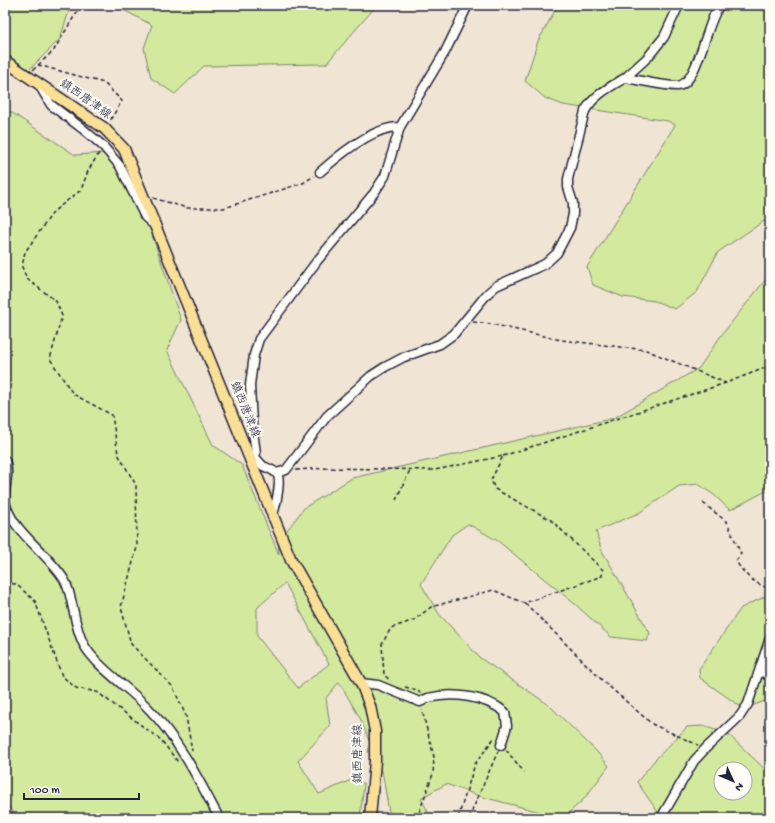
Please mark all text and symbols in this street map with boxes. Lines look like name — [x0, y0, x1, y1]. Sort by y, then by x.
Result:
street label: 鎮西唐津線 — [56, 76, 114, 123]
street label: 鎮西唐津線 — [226, 379, 263, 440]
street label: 鎮西唐津線 — [351, 724, 366, 784]
north arrow — [713, 761, 753, 801]
scale bar — [24, 775, 139, 801]
text: N — [732, 780, 746, 793]
text: 100 m — [29, 784, 60, 798]

